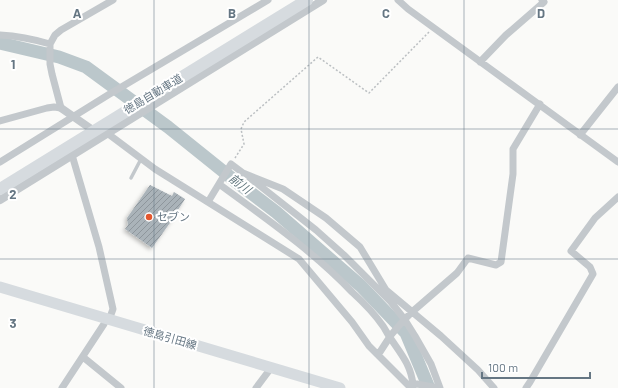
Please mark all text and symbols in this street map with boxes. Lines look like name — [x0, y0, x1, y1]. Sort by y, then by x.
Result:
text: A — [73, 5, 82, 21]
text: B — [228, 5, 236, 21]
text: C — [382, 5, 390, 21]
text: D — [537, 5, 545, 21]
text: 1 — [11, 56, 15, 72]
street label: 徳島自動車道 — [121, 71, 184, 116]
water label: 前川 — [227, 170, 256, 197]
text: 2 — [9, 186, 17, 202]
place label: セブン — [157, 210, 190, 223]
marker: セブン — [144, 212, 154, 222]
text: 3 — [9, 315, 17, 331]
street label: 徳島引田線 — [142, 324, 198, 351]
scale bar — [482, 354, 590, 380]
text: 100 m — [488, 360, 518, 374]

